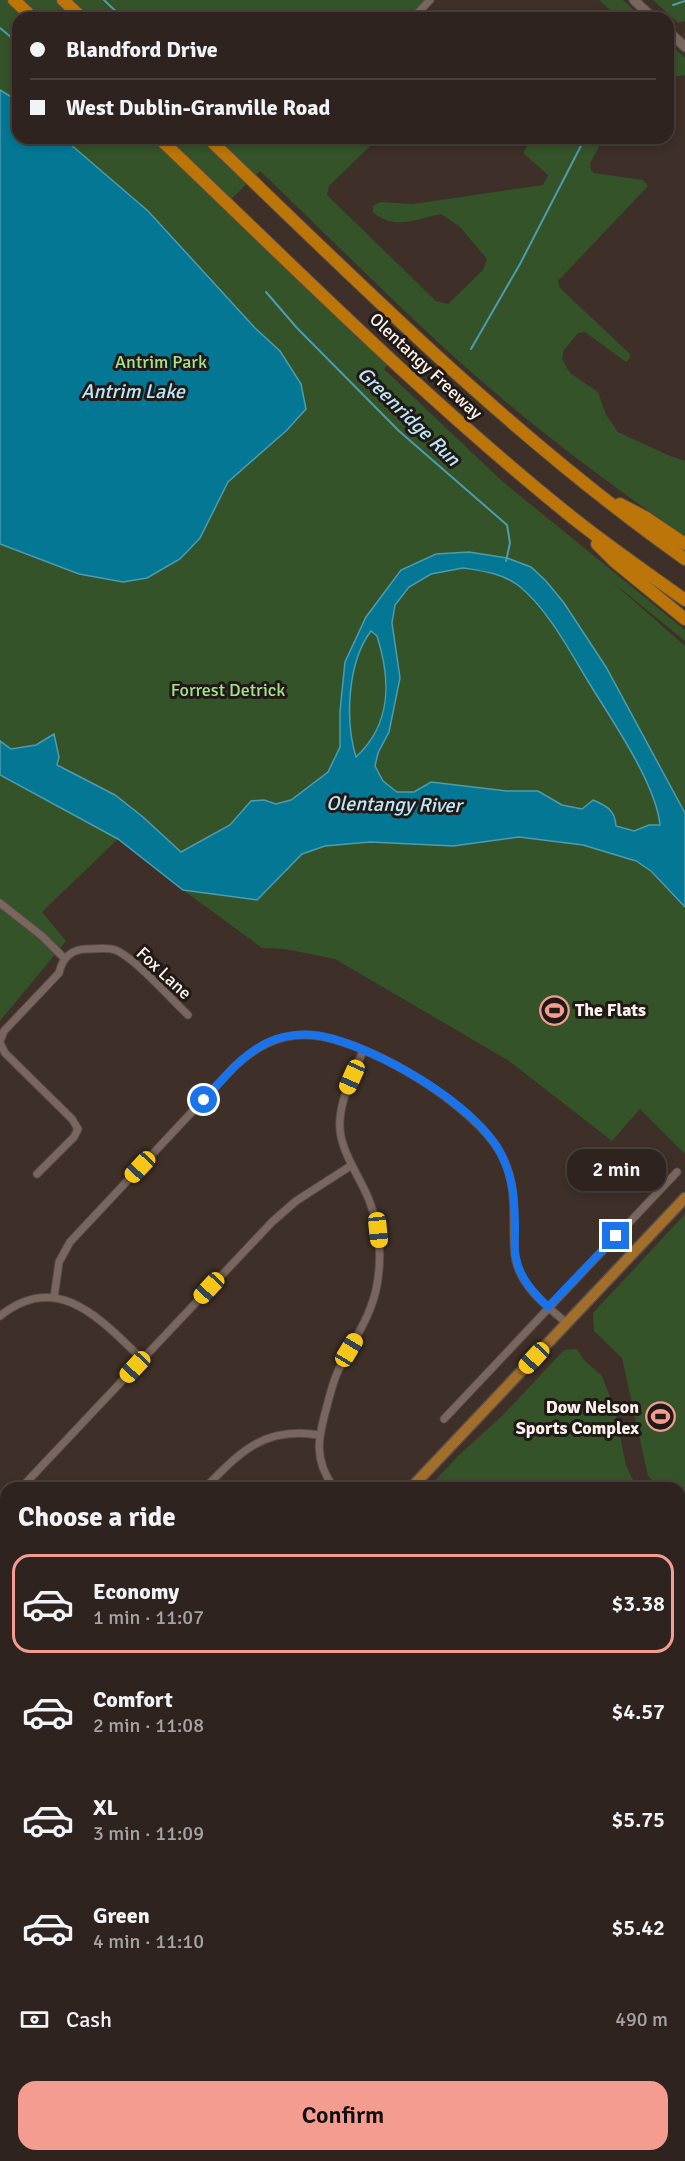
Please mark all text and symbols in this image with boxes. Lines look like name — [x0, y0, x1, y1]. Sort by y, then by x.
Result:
text: Blandford Drive — [66, 36, 218, 63]
text: West Dublin-Granville Road — [66, 94, 330, 121]
street label: Olentangy Freeway — [365, 308, 487, 424]
park label: Antrim Park — [115, 351, 207, 373]
water label: Greenridge Run — [352, 361, 466, 472]
water label: Antrim Lake — [81, 379, 186, 404]
park label: Forrest Detrick — [171, 679, 285, 701]
water label: Olentangy River — [326, 791, 465, 818]
street label: Fox Lane — [132, 942, 196, 1004]
sports icon: The Flats — [538, 994, 570, 1026]
place label: The Flats — [575, 999, 646, 1021]
car — [336, 1057, 368, 1097]
route start — [190, 1086, 217, 1113]
car — [121, 1148, 159, 1186]
callout: 2 min — [566, 1149, 666, 1191]
text: 2 min — [593, 1157, 640, 1182]
car — [367, 1211, 389, 1249]
route end — [602, 1222, 629, 1249]
car — [190, 1269, 228, 1307]
car — [332, 1330, 366, 1370]
car — [515, 1339, 553, 1377]
car — [116, 1348, 154, 1386]
place label: Dow Nelson Sports Complex — [516, 1396, 639, 1439]
sports icon: Dow Nelson Sports Complex — [644, 1401, 676, 1433]
text: Choose a ride — [18, 1501, 176, 1534]
icon: car — [21, 1577, 75, 1631]
text: Economy — [93, 1578, 179, 1605]
text: $3.38 — [611, 1590, 665, 1617]
text: 1 min · 11:07 — [93, 1605, 204, 1630]
icon: car — [21, 1685, 75, 1739]
text: Comfort — [93, 1686, 173, 1713]
text: $4.57 — [611, 1698, 665, 1725]
text: 2 min · 11:08 — [93, 1713, 204, 1738]
icon: car — [21, 1793, 75, 1847]
text: XL — [93, 1794, 118, 1821]
text: $5.75 — [611, 1806, 665, 1833]
text: 3 min · 11:09 — [93, 1821, 204, 1846]
icon: car — [21, 1901, 75, 1955]
text: Green — [93, 1902, 150, 1929]
text: $5.42 — [611, 1914, 665, 1941]
text: 4 min · 11:10 — [93, 1929, 204, 1954]
icon: cash — [18, 2003, 51, 2036]
text: Cash — [66, 2006, 112, 2033]
text: 490 m — [615, 2007, 668, 2032]
button: Confirm — [18, 2081, 668, 2150]

